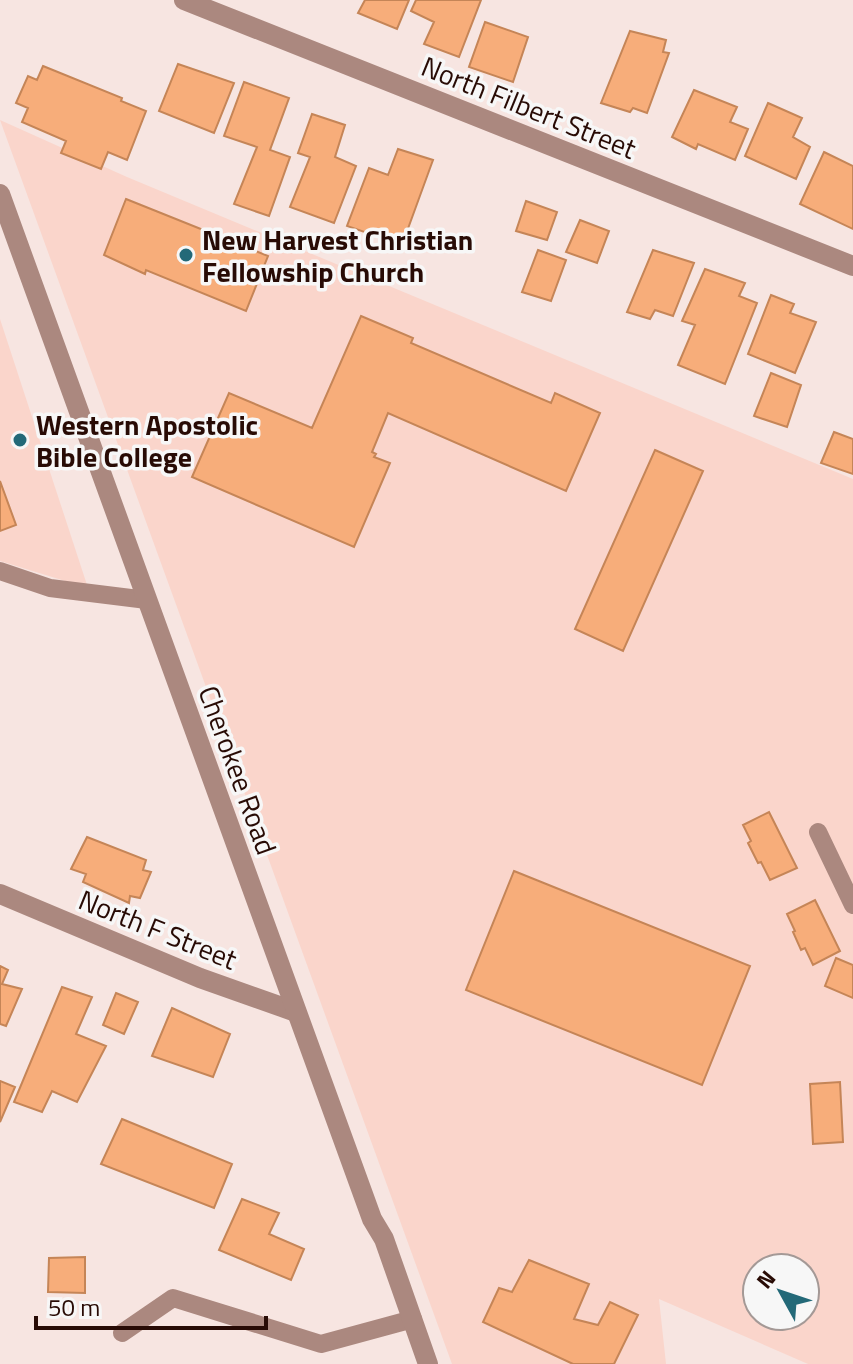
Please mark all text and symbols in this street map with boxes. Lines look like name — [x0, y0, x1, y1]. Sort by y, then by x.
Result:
street label: North Filbert Street — [415, 44, 643, 170]
place label: New Harvest Christian Fellowship Church — [202, 218, 473, 293]
marker: New Harvest Christian Fellowship Church — [177, 246, 195, 264]
place label: Western Apostolic Bible College — [36, 403, 258, 478]
marker: Western Apostolic Bible College — [11, 431, 29, 449]
street label: Cherokee Road — [188, 680, 288, 860]
street label: North F Street — [72, 878, 244, 980]
north arrow — [741, 1252, 821, 1332]
text: N — [748, 1262, 784, 1296]
scale bar — [36, 1280, 266, 1330]
text: 50 m — [48, 1289, 100, 1325]

